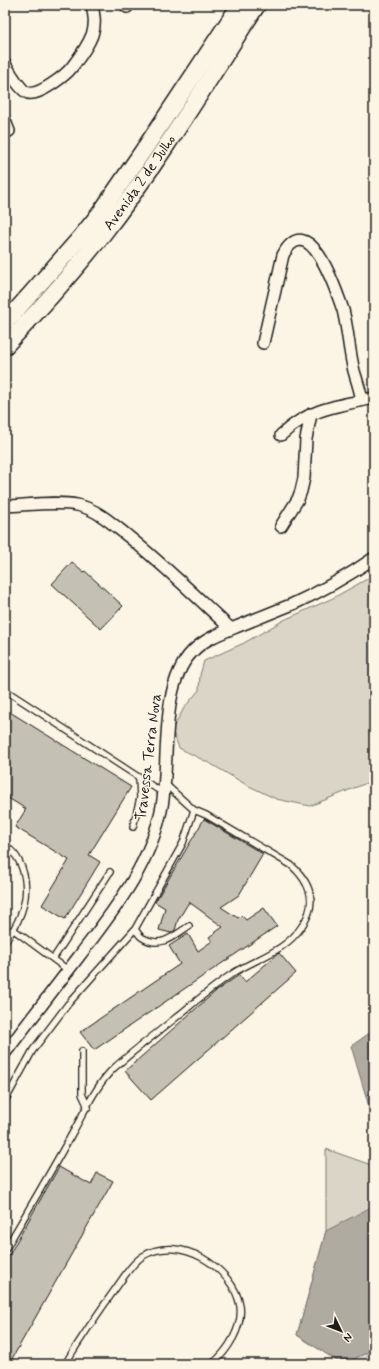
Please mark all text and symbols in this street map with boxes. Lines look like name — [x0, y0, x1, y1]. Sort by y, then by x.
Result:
street label: Avenida 2 de Julho — [99, 131, 181, 235]
street label: Travessa Terra Nova — [131, 692, 167, 822]
north arrow — [321, 1311, 361, 1351]
text: N — [340, 1330, 355, 1345]

